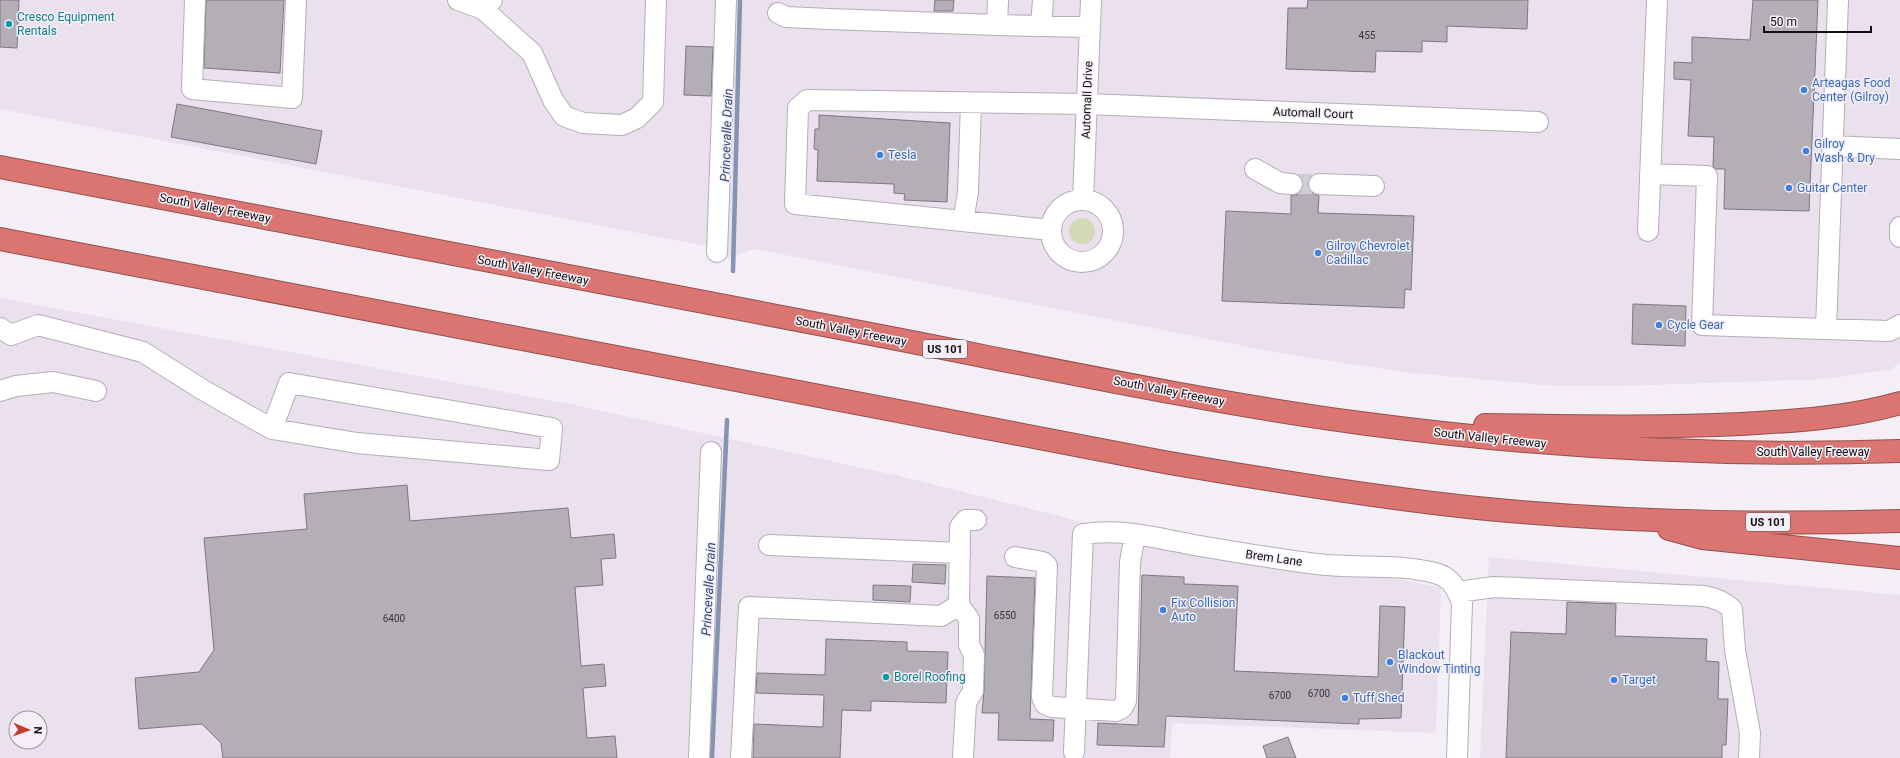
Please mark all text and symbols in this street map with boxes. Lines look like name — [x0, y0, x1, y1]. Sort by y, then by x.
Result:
scale bar — [1764, 8, 1871, 34]
place label: Cresco Equipment Rentals — [17, 10, 115, 38]
text: 50 m — [1770, 15, 1797, 29]
marker: Cresco Equipment Rentals — [4, 19, 14, 29]
house number: 455 — [1359, 30, 1376, 41]
street label: Automall Drive — [1079, 61, 1095, 139]
place label: Arteagas Food Center (Gilroy) — [1812, 76, 1890, 104]
marker: Arteagas Food Center (Gilroy) — [1799, 85, 1809, 95]
water label: Princevalle Drain — [717, 88, 736, 182]
street label: Automall Court — [1273, 105, 1354, 121]
place label: Gilroy Wash & Dry — [1814, 137, 1875, 165]
marker: Gilroy Wash & Dry — [1801, 146, 1811, 156]
place label: Tesla — [888, 148, 917, 162]
marker: Tesla — [875, 150, 885, 160]
place label: Guitar Center — [1797, 181, 1867, 195]
marker: Guitar Center — [1784, 183, 1794, 193]
street label: South Valley Freeway — [158, 190, 272, 226]
place label: Gilroy Chevrolet Cadillac — [1326, 239, 1410, 267]
marker: Gilroy Chevrolet Cadillac — [1313, 248, 1323, 258]
street label: South Valley Freeway — [476, 252, 590, 288]
street label: South Valley Freeway — [794, 313, 908, 349]
place label: Cycle Gear — [1667, 318, 1724, 332]
marker: Cycle Gear — [1654, 320, 1664, 330]
road number: US 101 — [923, 340, 967, 358]
street label: South Valley Freeway — [1112, 373, 1226, 409]
street label: South Valley Freeway — [1433, 425, 1547, 451]
street label: South Valley Freeway — [1756, 445, 1870, 459]
road number: US 101 — [1746, 513, 1790, 531]
water label: Princevalle Drain — [699, 542, 718, 636]
street label: Brem Lane — [1245, 547, 1303, 569]
place label: Fix Collision Auto — [1171, 596, 1235, 624]
marker: Fix Collision Auto — [1158, 605, 1168, 615]
house number: 6550 — [994, 610, 1017, 621]
house number: 6400 — [383, 613, 406, 624]
place label: Blackout Window Tinting — [1398, 648, 1480, 676]
marker: Blackout Window Tinting — [1385, 657, 1395, 667]
place label: Borel Roofing — [894, 670, 966, 684]
marker: Borel Roofing — [881, 672, 891, 682]
place label: Target — [1622, 673, 1656, 687]
marker: Target — [1609, 675, 1619, 685]
house number: 6700 — [1308, 688, 1331, 699]
house number: 6700 — [1269, 690, 1292, 701]
place label: Tuff Shed — [1353, 691, 1404, 705]
marker: Tuff Shed — [1340, 693, 1350, 703]
north arrow — [8, 710, 48, 750]
text: N — [31, 726, 44, 735]

